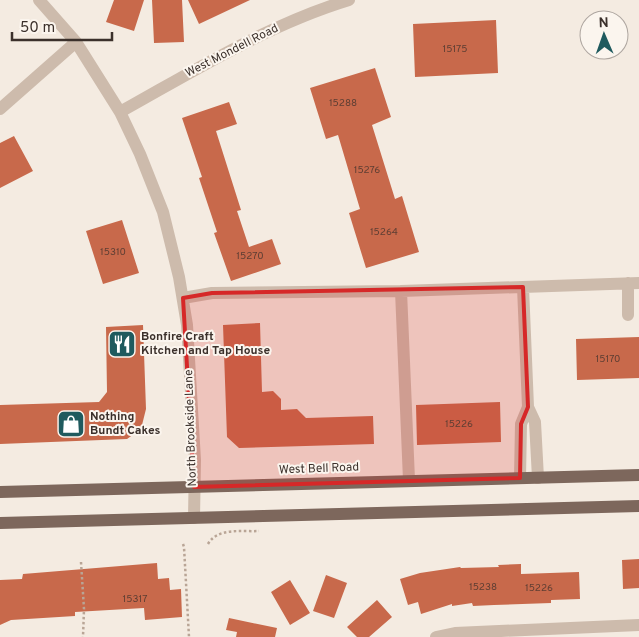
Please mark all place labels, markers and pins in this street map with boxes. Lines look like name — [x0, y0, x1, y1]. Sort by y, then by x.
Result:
restaurant icon: Bonfire Craft Kitchen and Tap House — [107, 329, 137, 359]
place label: Bonfire Craft Kitchen and Tap House — [141, 329, 270, 359]
shop icon: Nothing Bundt Cakes — [56, 409, 86, 439]
place label: Nothing Bundt Cakes — [90, 409, 161, 439]

